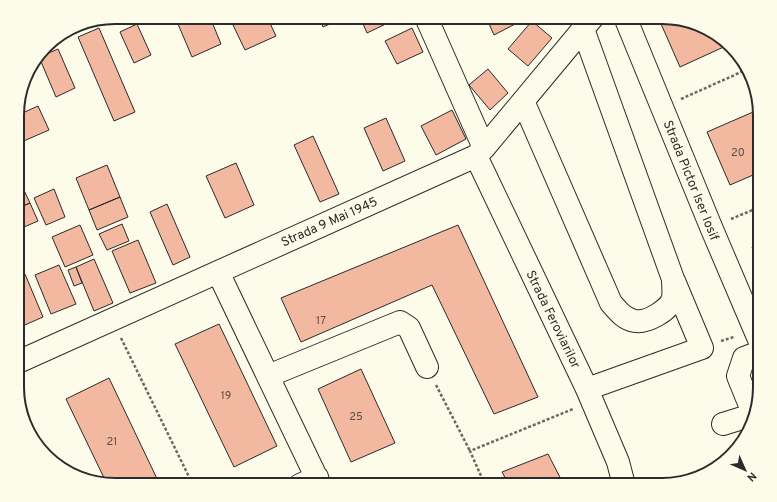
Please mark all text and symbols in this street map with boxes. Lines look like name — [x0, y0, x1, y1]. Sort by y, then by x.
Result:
street label: Strada Pictor Iser Iosif — [659, 118, 722, 244]
house number: 20 — [731, 146, 745, 160]
street label: Strada 9 Mai 1945 — [279, 194, 381, 251]
street label: Strada Feroviarilor — [521, 268, 583, 372]
house number: 17 — [316, 314, 326, 328]
house number: 19 — [221, 389, 231, 403]
house number: 25 — [349, 410, 363, 424]
house number: 21 — [107, 435, 117, 449]
north arrow — [725, 450, 765, 490]
text: N — [744, 469, 759, 484]

